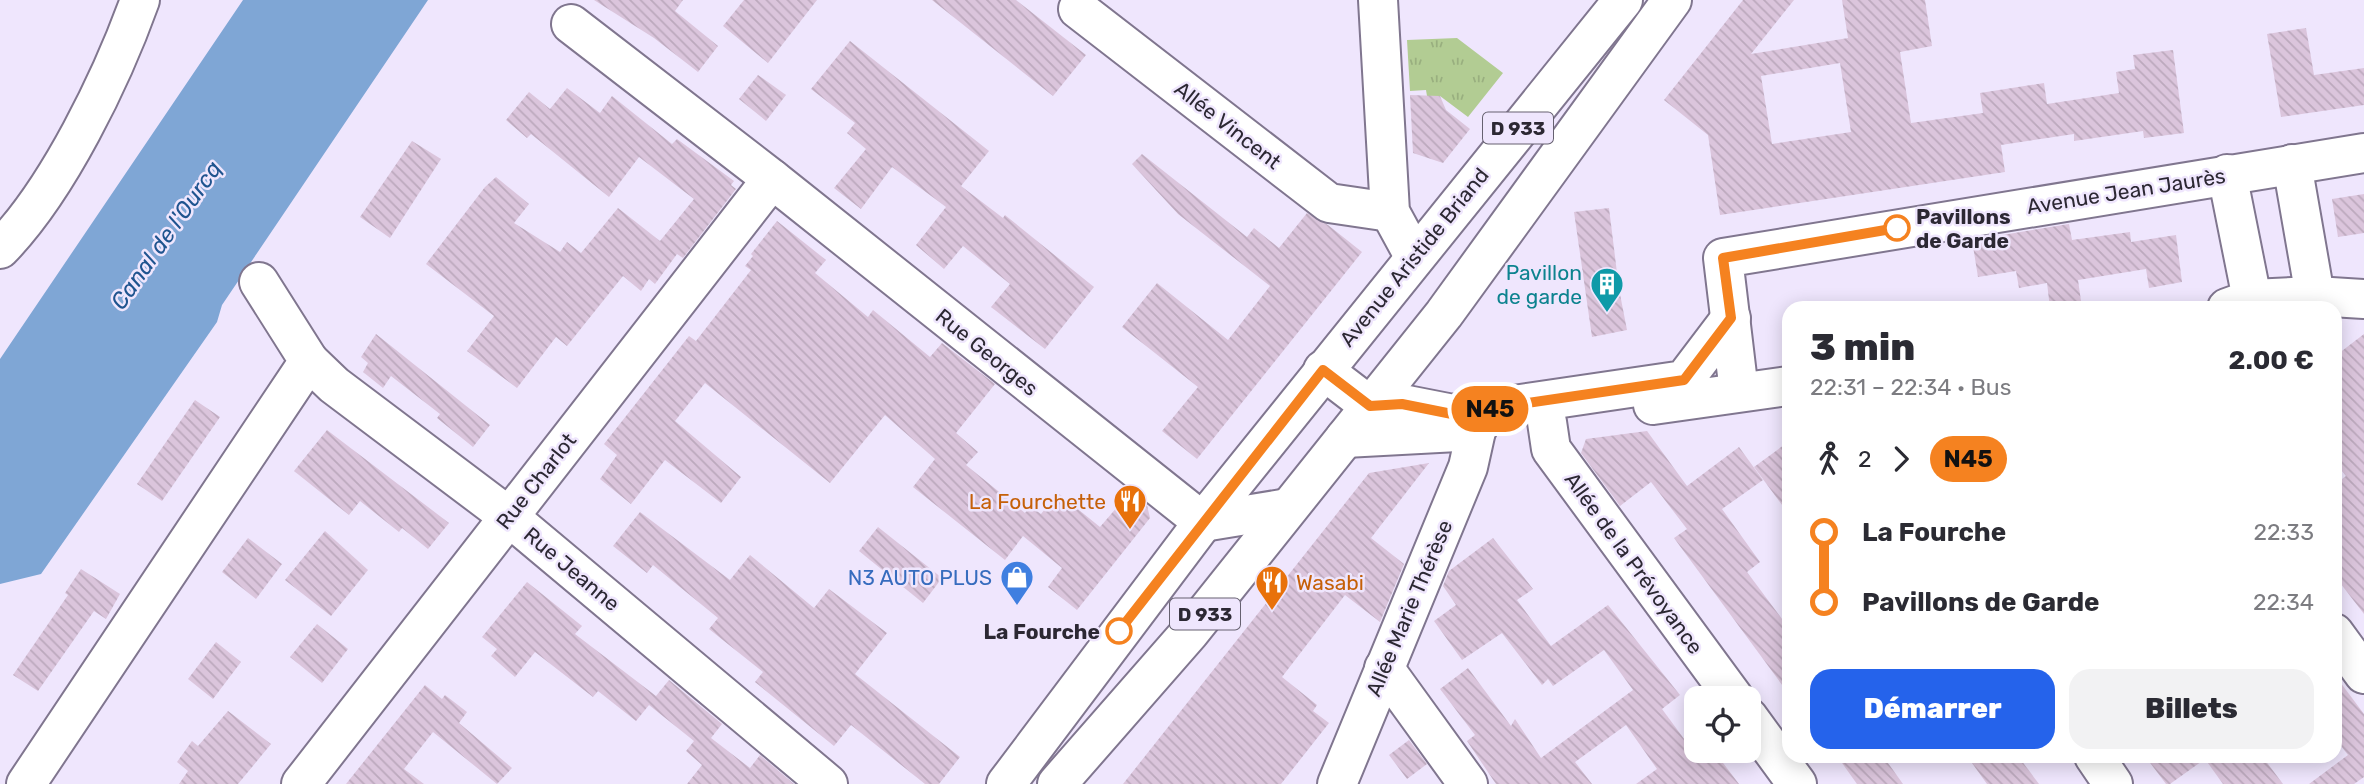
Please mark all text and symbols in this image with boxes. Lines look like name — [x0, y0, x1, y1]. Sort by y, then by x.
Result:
street label: Allée Vincent — [1170, 76, 1286, 174]
road number: D 933 — [1483, 112, 1553, 144]
water label: Canal de l'Ourcq — [104, 155, 228, 315]
street label: Avenue Aristide Briand — [1334, 163, 1494, 351]
street label: Avenue Jean Jaurès — [2025, 163, 2227, 219]
place label: Pavillons de Garde — [1916, 204, 2011, 253]
marker: Pavillons de Garde — [1884, 215, 1910, 241]
place label: Pavillon de garde — [1496, 260, 1582, 309]
building icon: Pavillon de garde — [1588, 265, 1626, 314]
street label: Rue Georges — [931, 303, 1043, 401]
text: 3 min — [1810, 324, 1915, 370]
text: 2.00 € — [2229, 345, 2314, 376]
text: 22:31 – 22:34 · Bus — [1810, 373, 2011, 401]
line badge: N45 — [1450, 386, 1530, 432]
text: N45 — [1465, 395, 1515, 423]
street label: Rue Charlot — [491, 428, 581, 534]
icon: walk — [1810, 440, 1848, 478]
icon: forward — [1882, 440, 1920, 478]
text: 2 — [1858, 445, 1872, 473]
text: N45 — [1944, 445, 1993, 473]
street label: Allée de la Prévoyance — [1560, 467, 1708, 659]
restaurant icon: La Fourchette — [1111, 482, 1149, 531]
place label: La Fourchette — [969, 489, 1106, 514]
street label: Allée Marie Thérèse — [1361, 516, 1457, 700]
text: La Fourche — [1862, 517, 2006, 548]
text: 22:33 — [2253, 518, 2314, 546]
street label: Rue Jeanne — [519, 522, 625, 616]
shop icon: N3 AUTO PLUS — [998, 558, 1036, 607]
restaurant icon: Wasabi — [1253, 563, 1291, 612]
place label: N3 AUTO PLUS — [848, 565, 992, 590]
place label: Wasabi — [1296, 570, 1364, 595]
text: Pavillons de Garde — [1862, 587, 2100, 618]
text: 22:34 — [2253, 588, 2314, 616]
road number: D 933 — [1170, 598, 1240, 629]
marker: La Fourche — [1106, 618, 1132, 644]
place label: La Fourche — [984, 619, 1100, 644]
button: Démarrer — [1810, 669, 2055, 749]
button: Billets — [2069, 669, 2314, 749]
map controls — [1684, 686, 1761, 763]
button: locate — [1684, 686, 1761, 763]

